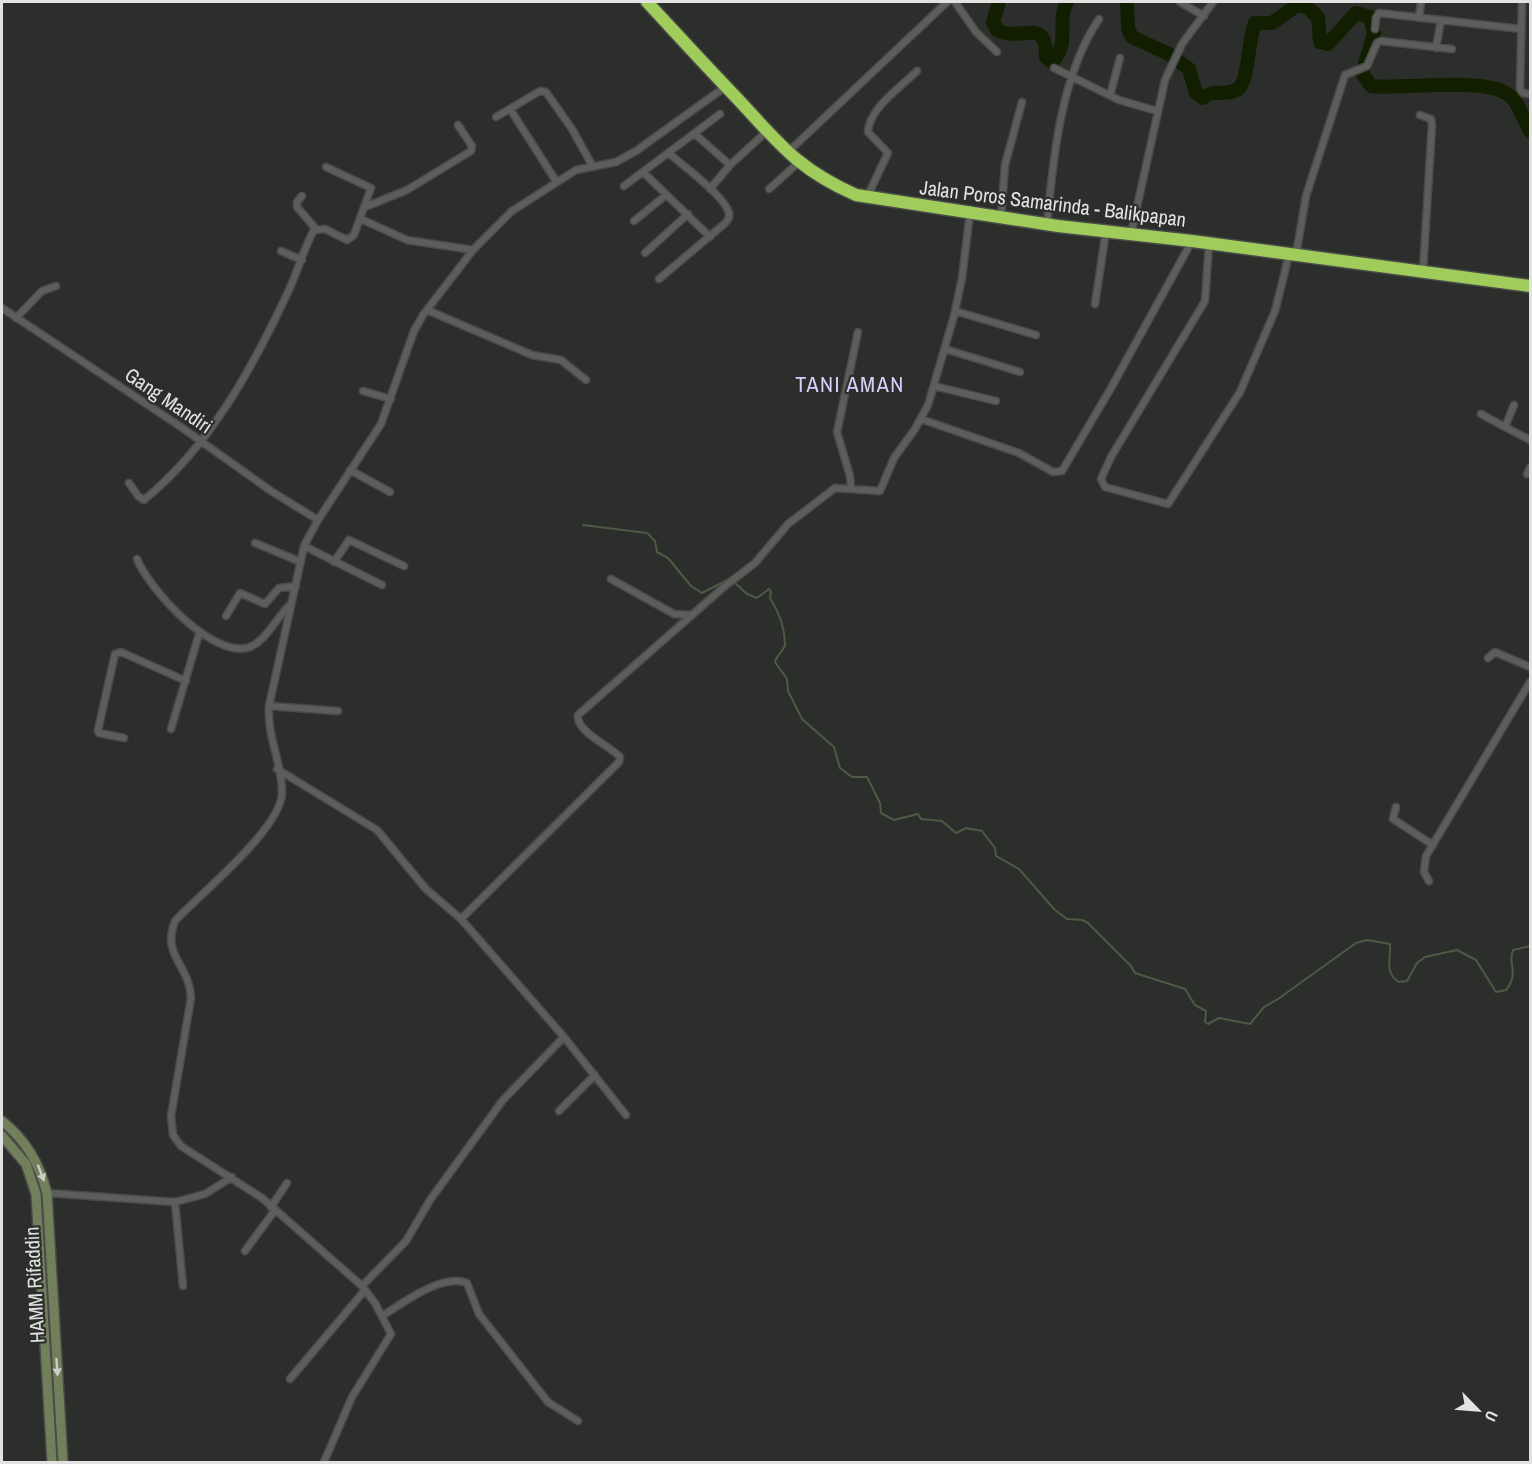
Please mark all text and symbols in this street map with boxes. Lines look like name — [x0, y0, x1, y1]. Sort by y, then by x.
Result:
street label: Jalan Poros Samarinda - Balikpapan — [918, 173, 1188, 233]
street label: Gang Mandiri — [120, 361, 218, 439]
district label: TANI AMAN — [795, 369, 905, 399]
one-way arrow — [36, 1164, 46, 1182]
street label: HAMM Rifaddin — [17, 1226, 51, 1344]
one-way arrow — [52, 1357, 61, 1376]
north arrow — [1448, 1380, 1508, 1440]
text: U — [1480, 1407, 1504, 1425]

